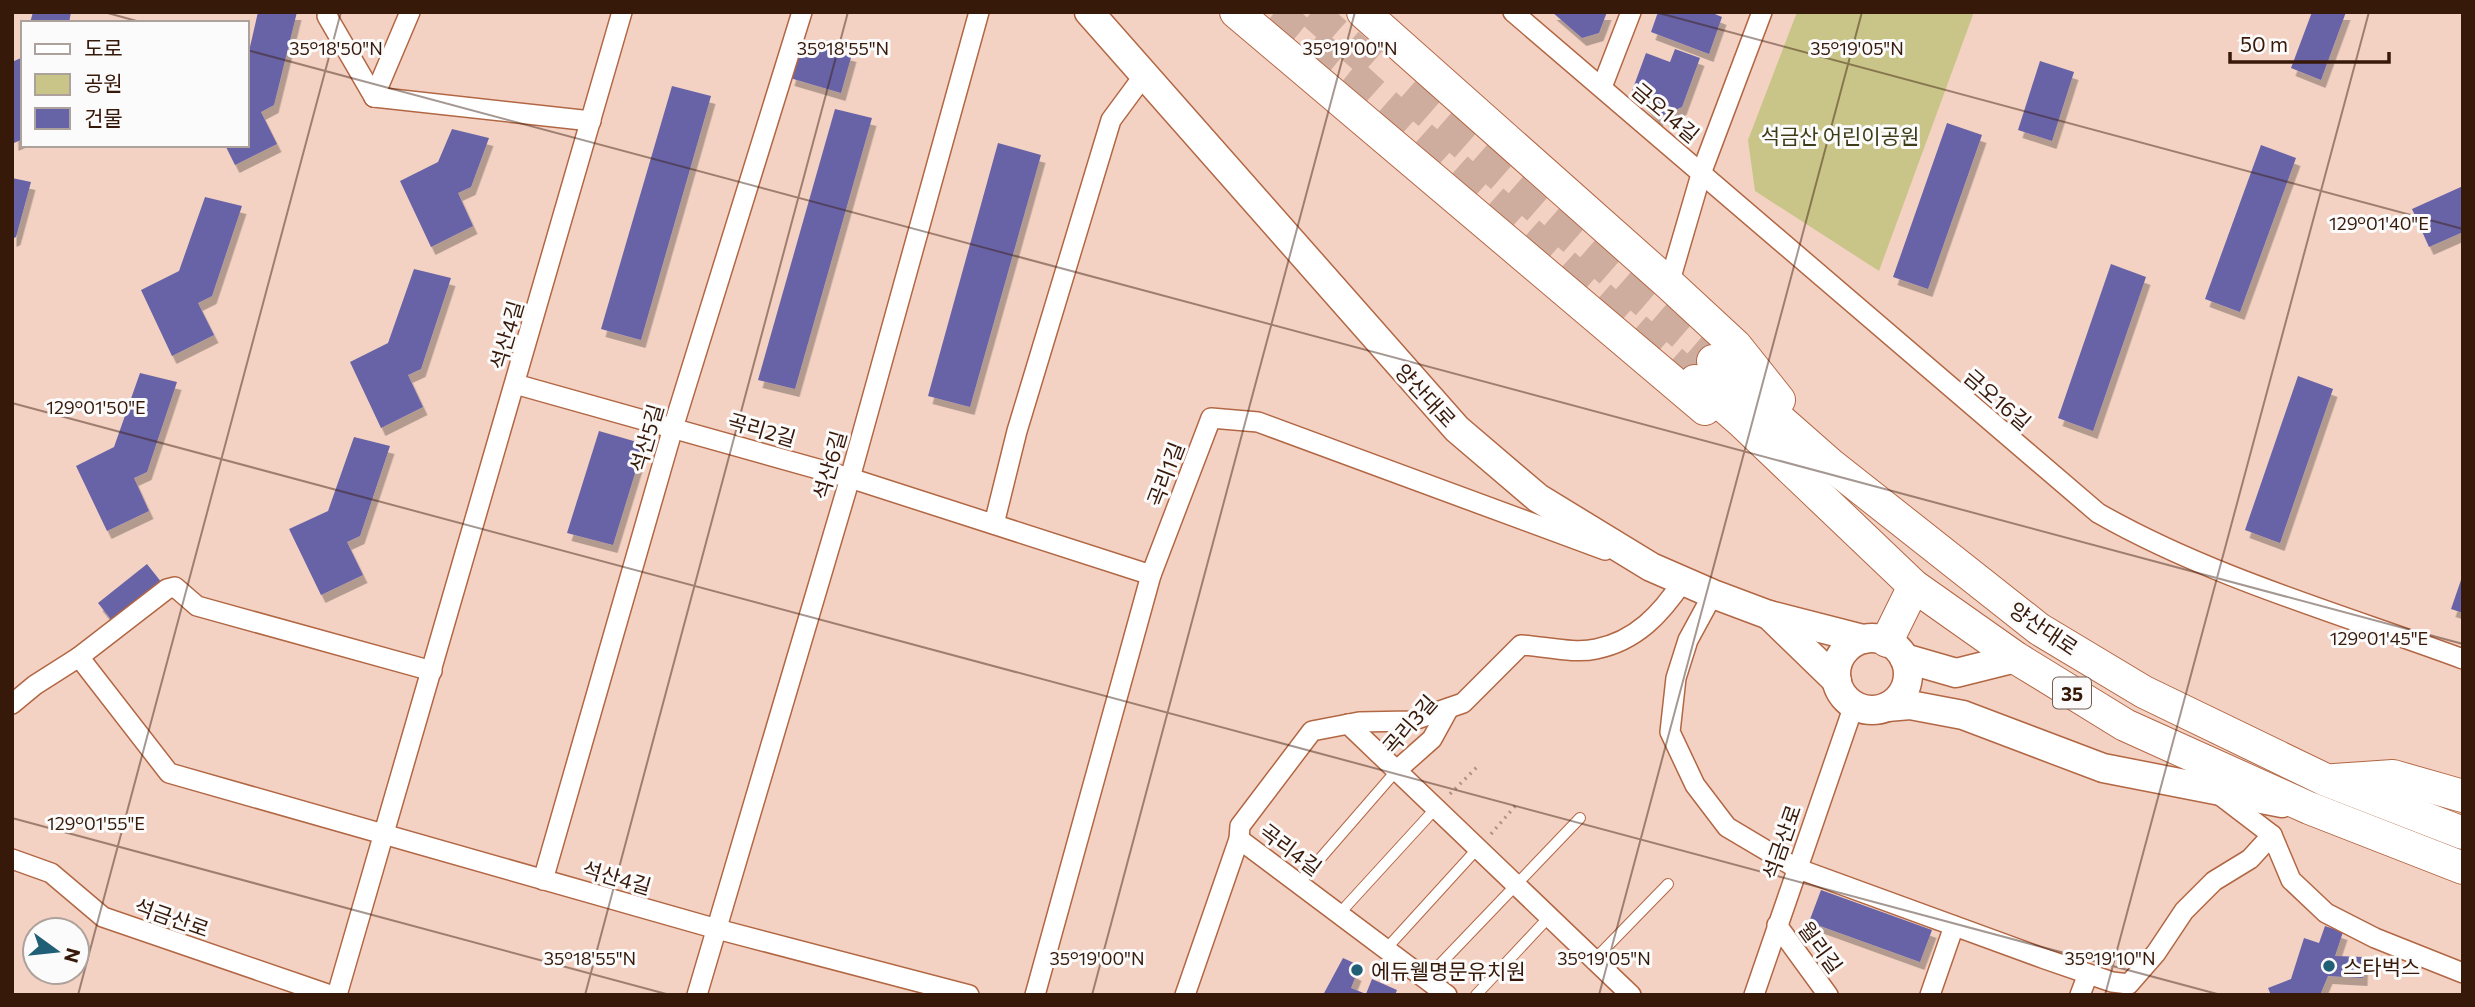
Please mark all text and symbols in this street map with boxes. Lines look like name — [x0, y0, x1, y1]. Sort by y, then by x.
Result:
legend — [21, 21, 248, 147]
scale bar — [2230, 21, 2389, 65]
text: 50 m — [2240, 31, 2288, 56]
text: 도로 — [84, 35, 123, 60]
text: 35°18'50"N — [289, 37, 383, 59]
text: 35°18'55"N — [797, 37, 889, 59]
text: 35°19'00"N — [1302, 37, 1398, 59]
text: 35°19'05"N — [1810, 37, 1904, 59]
text: 공원 — [84, 70, 123, 95]
street label: 금오14길 — [1627, 77, 1705, 147]
text: 건물 — [84, 105, 123, 130]
park label: 석금산 어린이공원 — [1761, 123, 1919, 148]
text: 129°01'40"E — [2329, 212, 2429, 234]
street label: 석산4길 — [484, 298, 528, 372]
street label: 양산대로 — [1391, 358, 1461, 432]
street label: 금오16길 — [1960, 363, 2036, 435]
text: 129°01'50"E — [46, 396, 146, 418]
street label: 석산5길 — [624, 401, 668, 475]
street label: 곡리2길 — [725, 407, 799, 451]
street label: 석산6길 — [807, 428, 851, 502]
street label: 곡리1길 — [1141, 438, 1189, 510]
street label: 양산대로 — [2005, 596, 2083, 660]
text: 129°01'45"E — [2330, 627, 2428, 649]
road number: 35 — [2053, 678, 2091, 708]
street label: 곡리3길 — [1377, 689, 1441, 759]
street label: 석금산로 — [1757, 801, 1805, 883]
text: 129°01'55"E — [47, 812, 145, 834]
street label: 곡리4길 — [1255, 818, 1327, 880]
street label: 석산4길 — [580, 855, 654, 899]
street label: 석금산로 — [131, 893, 213, 941]
north arrow — [21, 916, 91, 986]
street label: 월리길 — [1794, 916, 1848, 978]
text: N — [60, 946, 86, 965]
text: 35°18'55"N — [544, 947, 636, 969]
text: 35°19'00"N — [1049, 947, 1145, 969]
text: 35°19'05"N — [1557, 947, 1651, 969]
text: 35°19'10"N — [2064, 947, 2156, 969]
place label: 스타벅스 — [2343, 954, 2420, 979]
place label: 에듀웰명문유치원 — [1371, 958, 1526, 983]
marker: 스타벅스 — [2321, 958, 2337, 974]
marker: 에듀웰명문유치원 — [1349, 962, 1365, 978]

